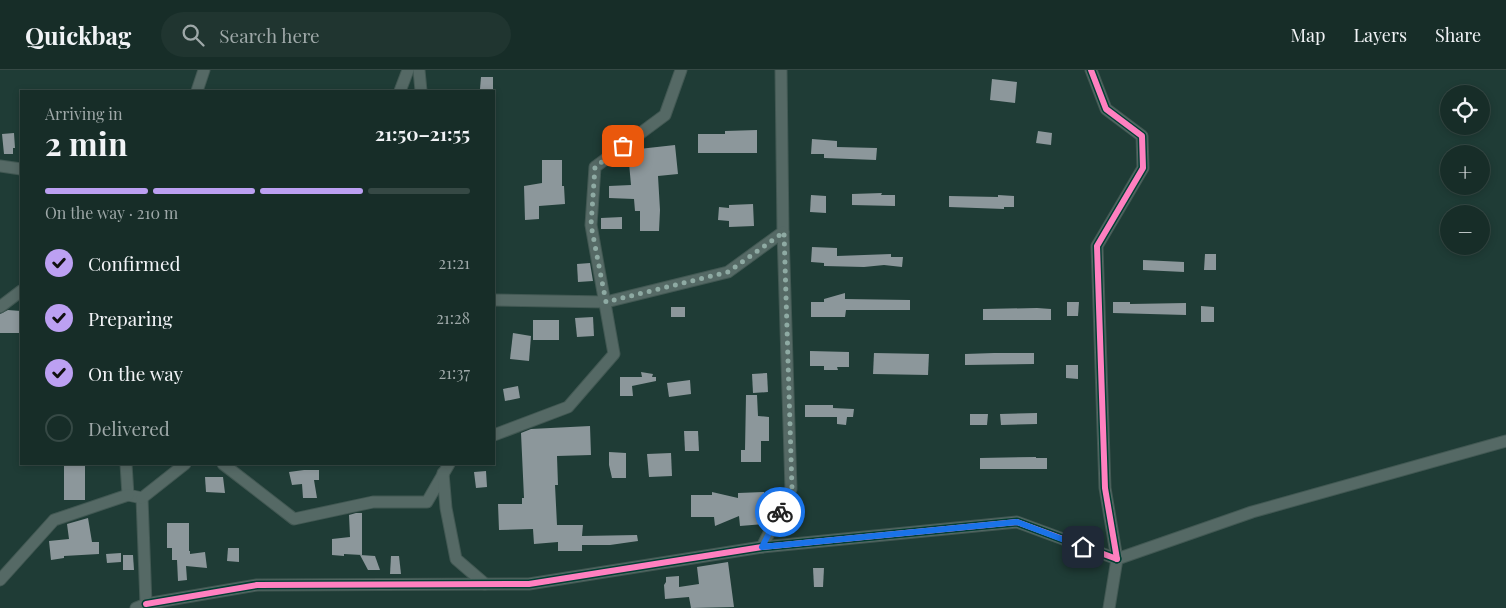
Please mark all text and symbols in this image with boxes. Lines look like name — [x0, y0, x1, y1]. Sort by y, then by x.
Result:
search box — [161, 12, 511, 57]
text: Quickbag — [25, 19, 131, 51]
icon: search — [179, 21, 207, 49]
text: Search here — [219, 22, 320, 48]
text: Map — [1290, 23, 1325, 47]
text: Layers — [1353, 23, 1407, 47]
text: Share — [1435, 23, 1481, 47]
map controls — [1440, 85, 1490, 255]
button: locate — [1440, 85, 1490, 135]
text: Arriving in — [45, 103, 123, 124]
text: 21:50–21:55 — [375, 120, 470, 146]
text: 2 min — [45, 121, 128, 164]
pin — [602, 125, 644, 167]
icon: bag — [609, 132, 637, 160]
button: + — [1440, 145, 1490, 195]
text: On the way · 210 m — [45, 202, 178, 223]
button: − — [1440, 205, 1490, 255]
icon: check — [45, 249, 73, 277]
text: Confirmed — [88, 250, 181, 276]
text: 21:21 — [439, 252, 470, 273]
icon: check — [45, 304, 73, 332]
text: Preparing — [88, 305, 173, 331]
text: 21:28 — [436, 307, 470, 328]
icon: check — [45, 359, 73, 387]
text: On the way — [88, 360, 183, 386]
text: 21:37 — [438, 362, 470, 383]
text: Delivered — [88, 415, 170, 441]
courier — [755, 487, 805, 537]
icon: bike — [766, 498, 794, 526]
pin — [1062, 526, 1104, 568]
icon: home — [1069, 533, 1097, 561]

